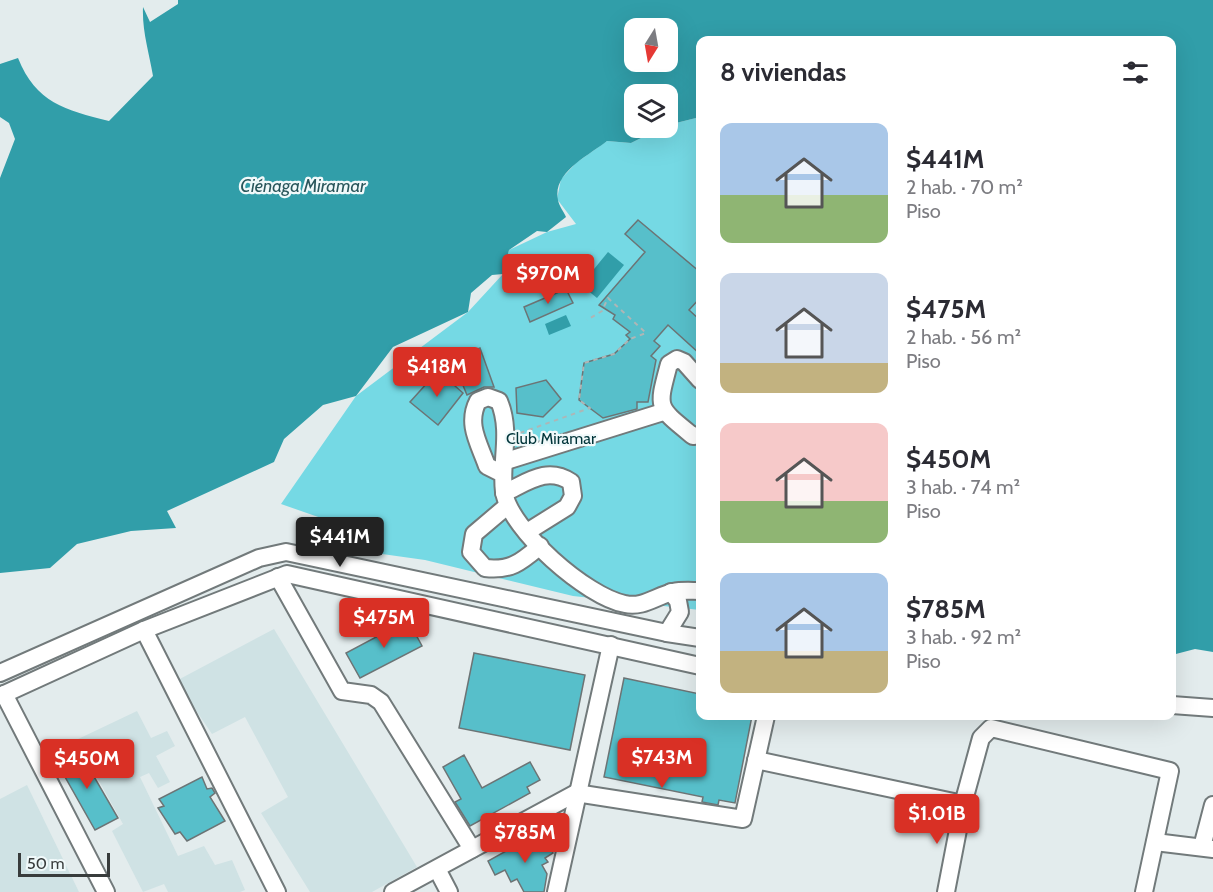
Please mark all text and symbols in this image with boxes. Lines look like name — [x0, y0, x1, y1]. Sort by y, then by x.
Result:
north arrow — [624, 18, 678, 72]
map controls — [624, 18, 678, 138]
text: 8 viviendas — [720, 56, 846, 88]
icon: filters — [1119, 56, 1152, 89]
button: layers — [624, 84, 678, 138]
text: $441M — [906, 143, 984, 175]
icon: home — [768, 147, 840, 219]
water label: Ciénaga Miramar — [240, 175, 367, 197]
text: 2 hab. · 70 m² — [906, 175, 1023, 199]
text: Piso — [906, 199, 941, 223]
pin: $970M — [506, 254, 590, 305]
text: $970M — [516, 261, 580, 285]
text: $475M — [906, 293, 986, 325]
icon: home — [768, 297, 840, 369]
text: 2 hab. · 56 m² — [906, 325, 1021, 349]
pin: $418M — [395, 347, 479, 398]
text: Piso — [906, 349, 941, 373]
text: $418M — [407, 354, 467, 378]
park label: Club Miramar — [506, 429, 597, 448]
text: $450M — [906, 443, 991, 475]
icon: home — [768, 447, 840, 519]
text: 3 hab. · 74 m² — [906, 475, 1020, 499]
text: Piso — [906, 499, 941, 523]
pin: $441M — [298, 517, 382, 568]
text: $441M — [310, 524, 370, 548]
text: $785M — [906, 593, 986, 625]
icon: home — [768, 597, 840, 669]
pin: $475M — [342, 598, 426, 649]
text: $475M — [353, 605, 415, 629]
text: 3 hab. · 92 m² — [906, 625, 1021, 649]
text: Piso — [906, 649, 941, 673]
pin: $743M — [620, 738, 704, 789]
pin: $450M — [45, 739, 129, 790]
text: $743M — [632, 745, 693, 769]
text: $450M — [54, 746, 120, 770]
pin: $1.01B — [888, 794, 986, 845]
text: $1.01B — [908, 801, 966, 825]
pin: $785M — [483, 813, 567, 864]
text: $785M — [494, 820, 556, 844]
scale bar — [18, 850, 110, 878]
text: 50 m — [27, 854, 64, 873]

